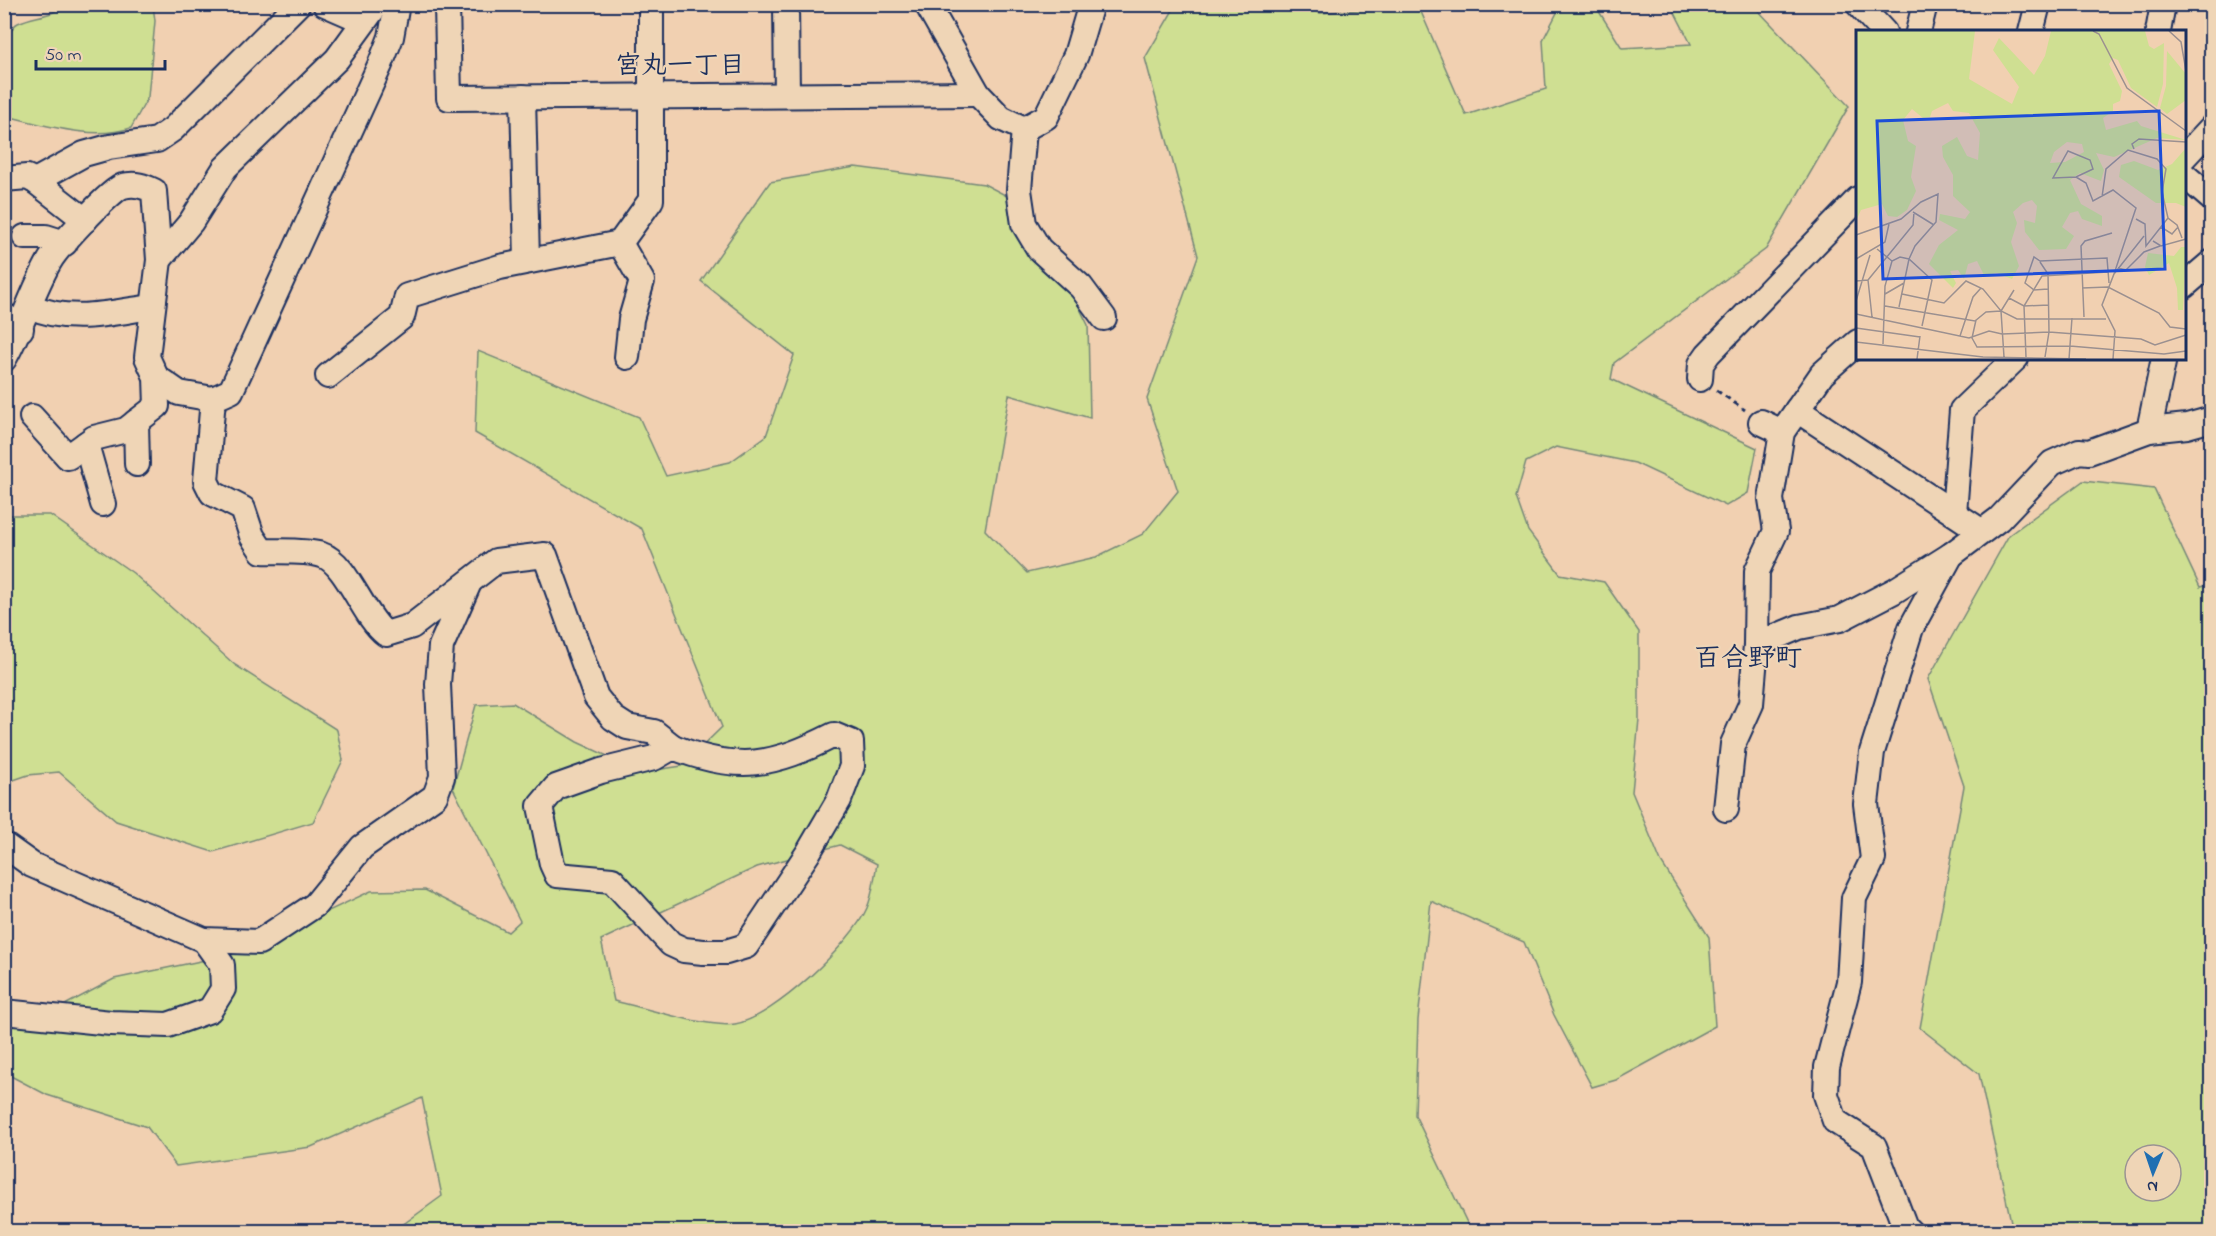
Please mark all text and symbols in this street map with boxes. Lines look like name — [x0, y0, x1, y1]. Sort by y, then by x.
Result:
inset map — [1856, 30, 2186, 360]
scale bar — [36, 33, 165, 71]
text: 50 m — [45, 43, 82, 69]
district label: 宮丸一丁目 — [615, 48, 745, 86]
district label: 百合野町 — [1694, 640, 1802, 679]
north arrow — [2123, 1143, 2183, 1203]
text: N — [2147, 1174, 2158, 1198]

